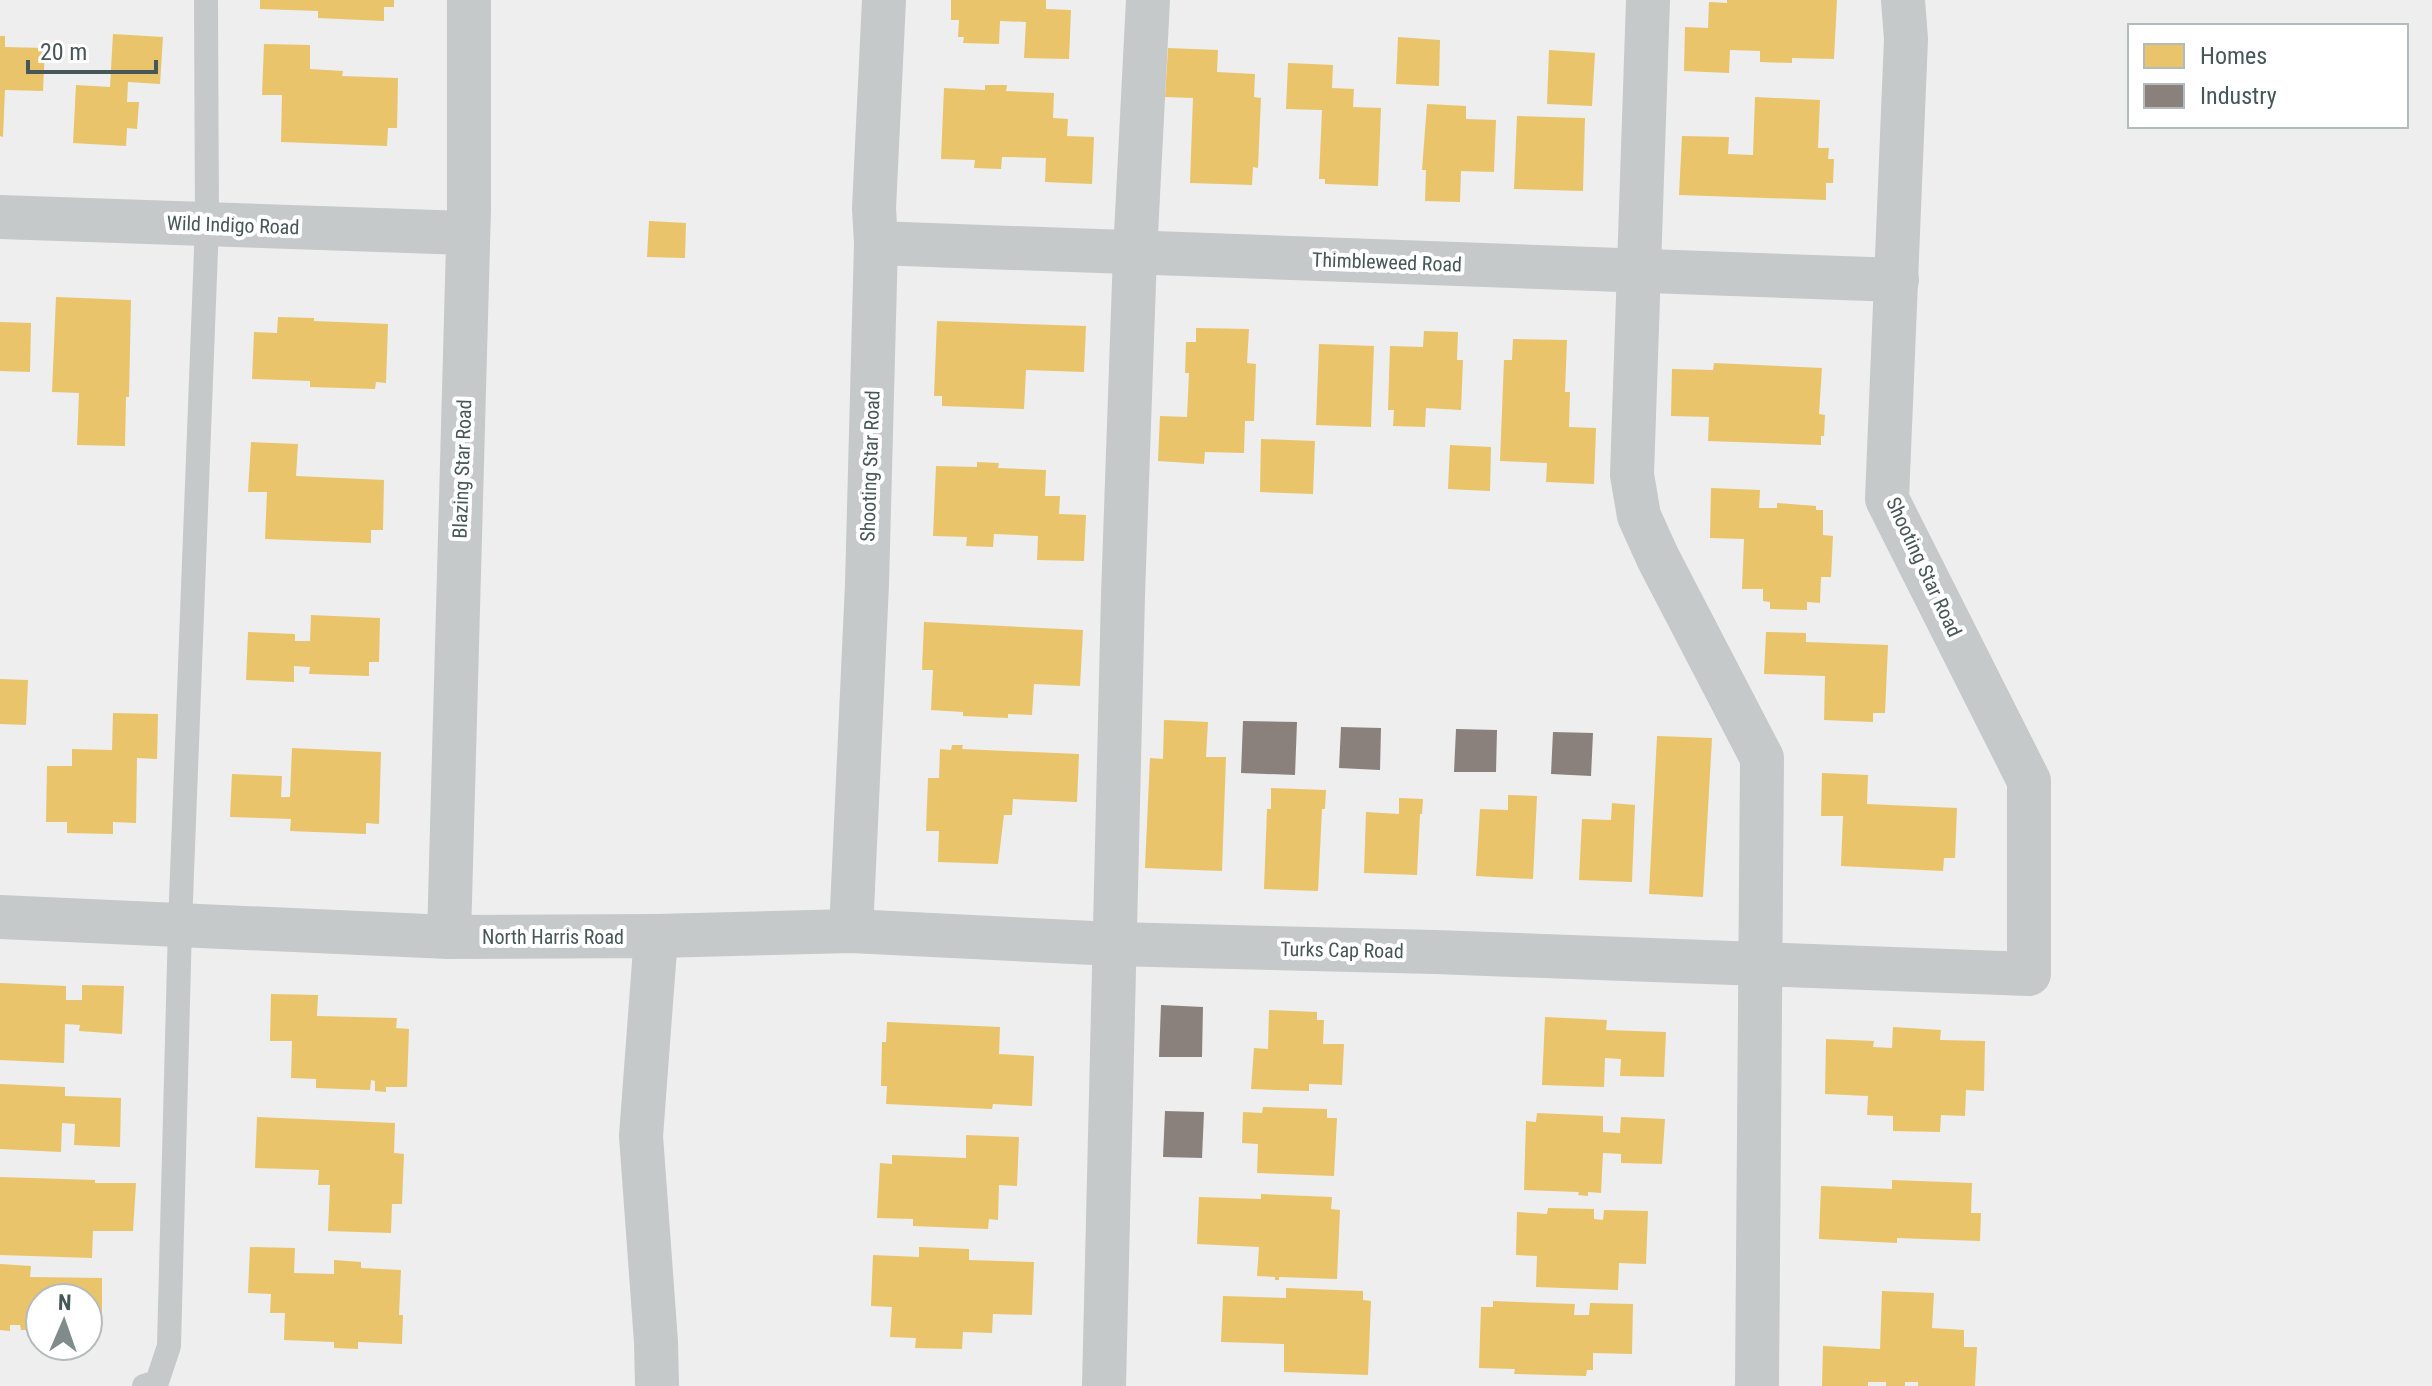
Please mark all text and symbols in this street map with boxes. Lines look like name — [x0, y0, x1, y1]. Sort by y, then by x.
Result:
scale bar — [28, 24, 156, 74]
legend — [2128, 24, 2408, 128]
text: 20 m — [40, 38, 87, 66]
text: Homes — [2200, 42, 2267, 70]
text: Industry — [2200, 82, 2277, 110]
street label: Wild Indigo Road — [166, 211, 300, 239]
street label: Thimbleweed Road — [1312, 247, 1462, 277]
street label: Shooting Star Road — [855, 390, 885, 542]
street label: Blazing Star Road — [448, 399, 476, 539]
street label: Shooting Star Road — [1881, 493, 1967, 641]
street label: North Harris Road — [482, 925, 624, 949]
street label: Turks Cap Road — [1280, 937, 1404, 963]
north arrow — [24, 1282, 104, 1362]
text: N — [58, 1290, 72, 1315]

